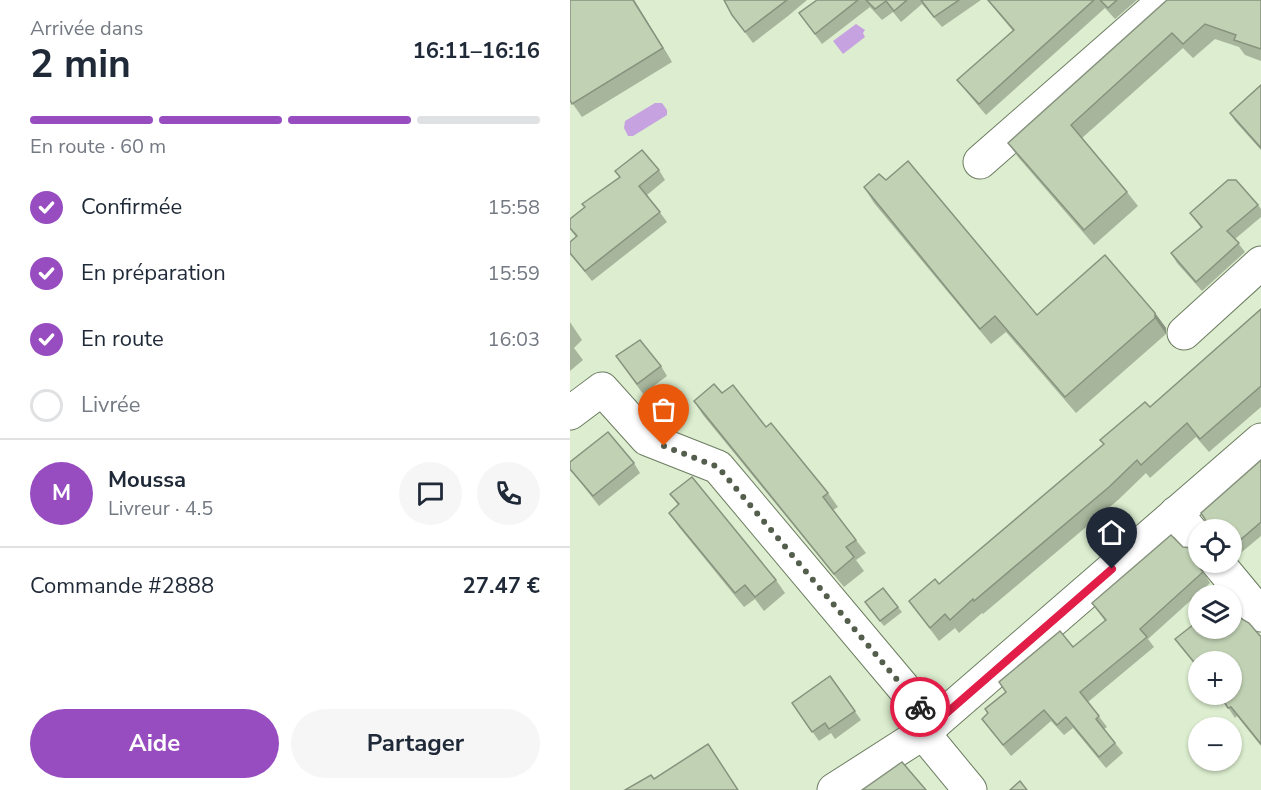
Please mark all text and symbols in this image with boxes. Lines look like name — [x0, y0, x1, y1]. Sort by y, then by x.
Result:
text: Arrivée dans — [30, 15, 143, 42]
text: 16:11–16:16 — [412, 36, 540, 66]
text: 2 min — [30, 38, 131, 91]
text: En route · 60 m — [30, 133, 166, 160]
icon: check — [30, 191, 63, 224]
text: Confirmée — [81, 192, 182, 222]
text: 15:58 — [487, 194, 540, 221]
icon: check — [30, 257, 63, 290]
text: En préparation — [81, 258, 226, 288]
text: 15:59 — [487, 260, 540, 287]
icon: check — [30, 323, 63, 356]
text: En route — [81, 324, 164, 354]
text: 16:03 — [487, 326, 540, 353]
pin — [638, 384, 689, 446]
text: Livrée — [81, 390, 141, 420]
icon: bag — [647, 393, 680, 426]
button: chat — [399, 462, 462, 525]
button: phone — [477, 462, 540, 525]
text: Moussa — [108, 465, 186, 495]
text: M — [52, 478, 71, 508]
text: Livreur · 4.5 — [108, 495, 213, 522]
pin — [1086, 507, 1137, 569]
icon: home — [1095, 516, 1128, 549]
map controls — [1188, 519, 1242, 771]
button: locate — [1188, 519, 1242, 573]
text: Commande #2888 — [30, 571, 214, 601]
text: 27.47 € — [463, 571, 540, 601]
button: layers — [1188, 585, 1242, 639]
button: + — [1188, 651, 1242, 705]
courier — [890, 677, 950, 737]
icon: bike — [904, 691, 937, 724]
button: Aide — [30, 709, 279, 778]
button: Partager — [291, 709, 540, 778]
button: − — [1188, 717, 1242, 771]

